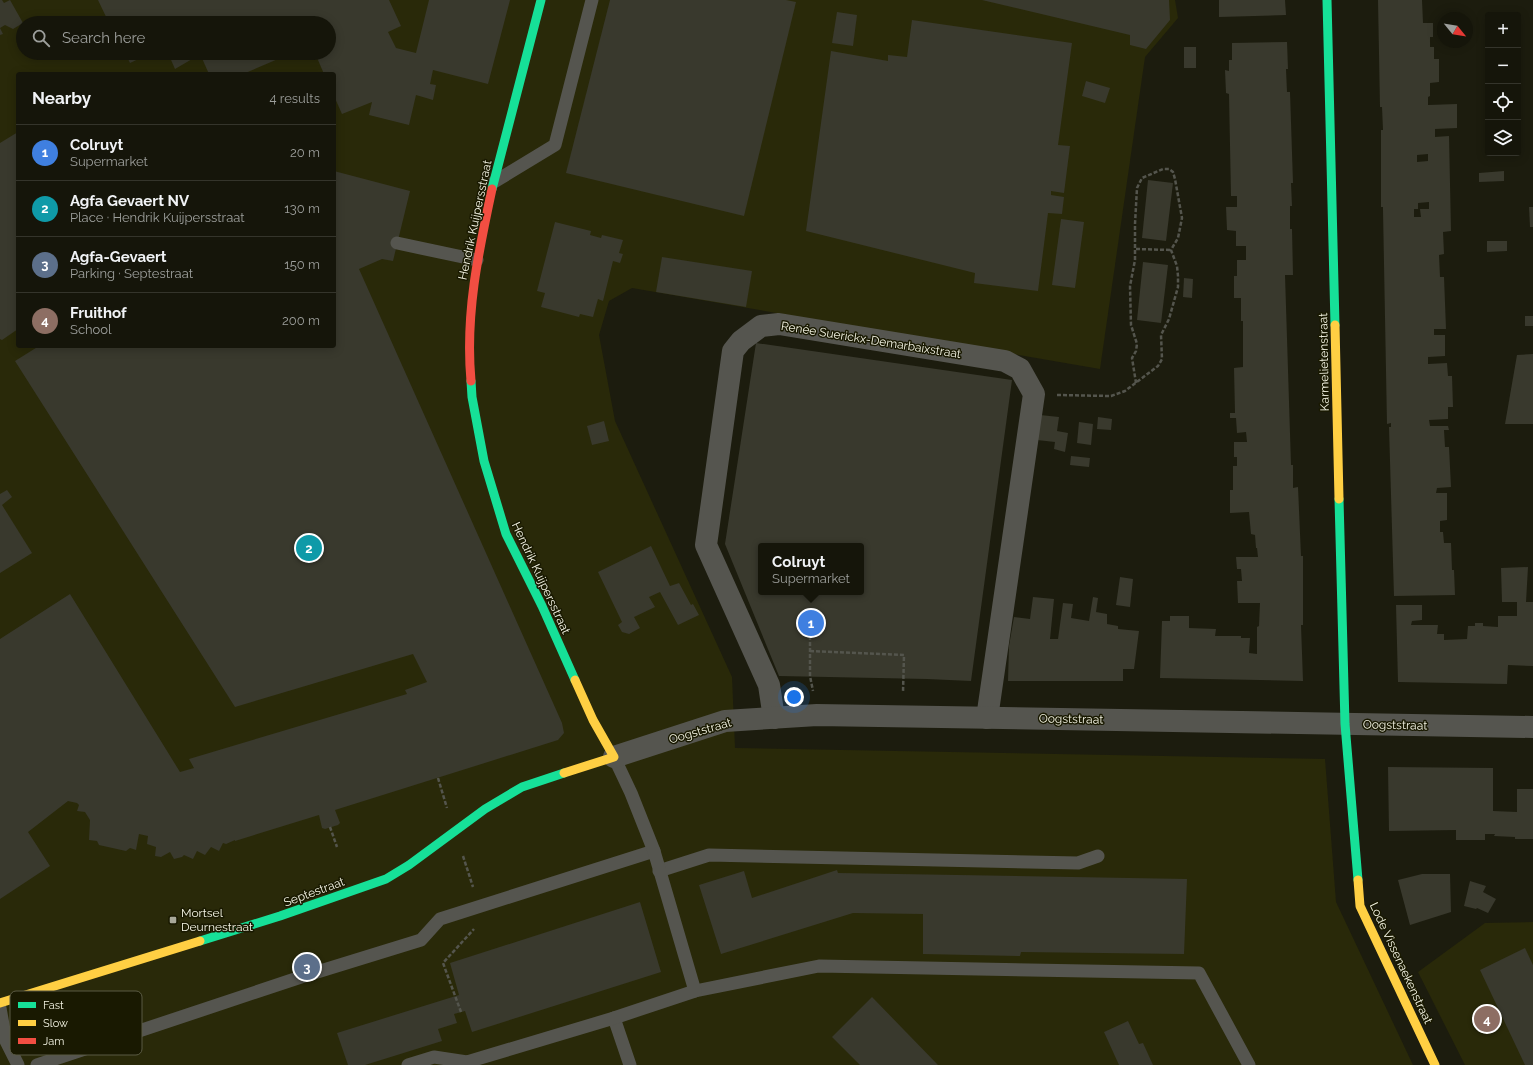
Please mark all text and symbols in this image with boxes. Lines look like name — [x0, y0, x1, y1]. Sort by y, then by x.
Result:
north arrow — [1437, 12, 1473, 48]
map controls — [1485, 12, 1521, 156]
button: + — [1485, 12, 1521, 48]
search box — [16, 16, 336, 60]
icon: search — [30, 27, 52, 49]
text: Search here — [62, 29, 145, 47]
button: − — [1485, 48, 1521, 84]
button: locate — [1485, 84, 1521, 120]
text: Nearby — [32, 88, 91, 108]
text: 4 results — [269, 91, 320, 106]
button: layers — [1485, 120, 1521, 156]
text: Colruyt — [70, 136, 123, 154]
text: 1 — [42, 145, 48, 160]
text: 20 m — [290, 145, 320, 160]
text: Supermarket — [70, 154, 148, 169]
street label: Hendrik Kuijpersstraat — [455, 159, 495, 281]
text: Agfa Gevaert NV — [70, 192, 189, 210]
text: 2 — [41, 201, 49, 216]
text: 130 m — [284, 201, 320, 216]
text: Place · Hendrik Kuijpersstraat — [70, 210, 245, 225]
text: Agfa-Gevaert — [70, 248, 167, 266]
text: 3 — [41, 257, 49, 272]
text: 150 m — [284, 257, 320, 272]
text: Parking · Septestraat — [70, 266, 193, 281]
text: Fruithof — [70, 304, 127, 322]
text: 4 — [41, 313, 49, 328]
text: 200 m — [282, 313, 320, 328]
street label: Karmelietenstraat — [1316, 313, 1332, 411]
street label: Renée Suerickx-Demarbaixstraat — [780, 319, 962, 361]
text: School — [70, 322, 112, 337]
street label: Hendrik Kuijpersstraat — [509, 520, 573, 636]
pin: 2 — [296, 533, 322, 563]
popup — [758, 543, 864, 595]
text: Colruyt — [772, 553, 825, 571]
text: Supermarket — [772, 571, 850, 586]
pin: 1 — [798, 608, 824, 638]
your location — [784, 687, 804, 707]
street label: Oogststraat — [1039, 711, 1103, 727]
street label: Oogststraat — [667, 715, 733, 747]
street label: Oogststraat — [1363, 717, 1427, 733]
street label: Septestraat — [282, 875, 346, 909]
street label: Lode Vissenaekenstraat — [1367, 900, 1435, 1026]
place label: Mortsel Deurnestraat — [181, 906, 253, 934]
marker: Mortsel Deurnestraat — [168, 915, 178, 925]
pin: 3 — [294, 952, 320, 982]
legend — [10, 991, 142, 1055]
text: Fast — [43, 999, 64, 1012]
pin: 4 — [1474, 1004, 1500, 1034]
text: Slow — [43, 1017, 68, 1030]
text: Jam — [43, 1035, 64, 1048]

